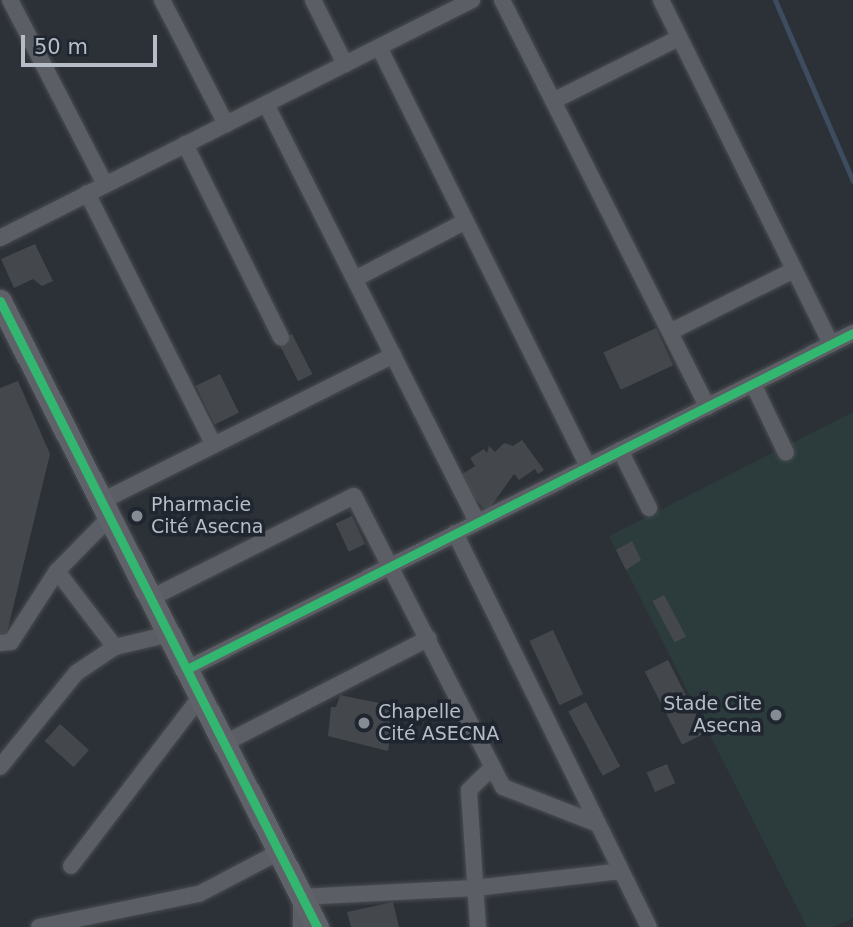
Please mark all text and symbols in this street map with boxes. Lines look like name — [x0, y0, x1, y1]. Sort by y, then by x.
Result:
scale bar — [24, 21, 161, 65]
text: 50 m — [34, 35, 88, 59]
place label: Pharmacie Cité Asecna — [151, 494, 263, 538]
marker: Pharmacie Cité Asecna — [129, 508, 145, 524]
place label: Stade Cite Asecna — [663, 693, 762, 737]
place label: Chapelle Cité ASECNA — [378, 701, 499, 745]
marker: Stade Cite Asecna — [768, 707, 784, 723]
marker: Chapelle Cité ASECNA — [356, 715, 372, 731]

